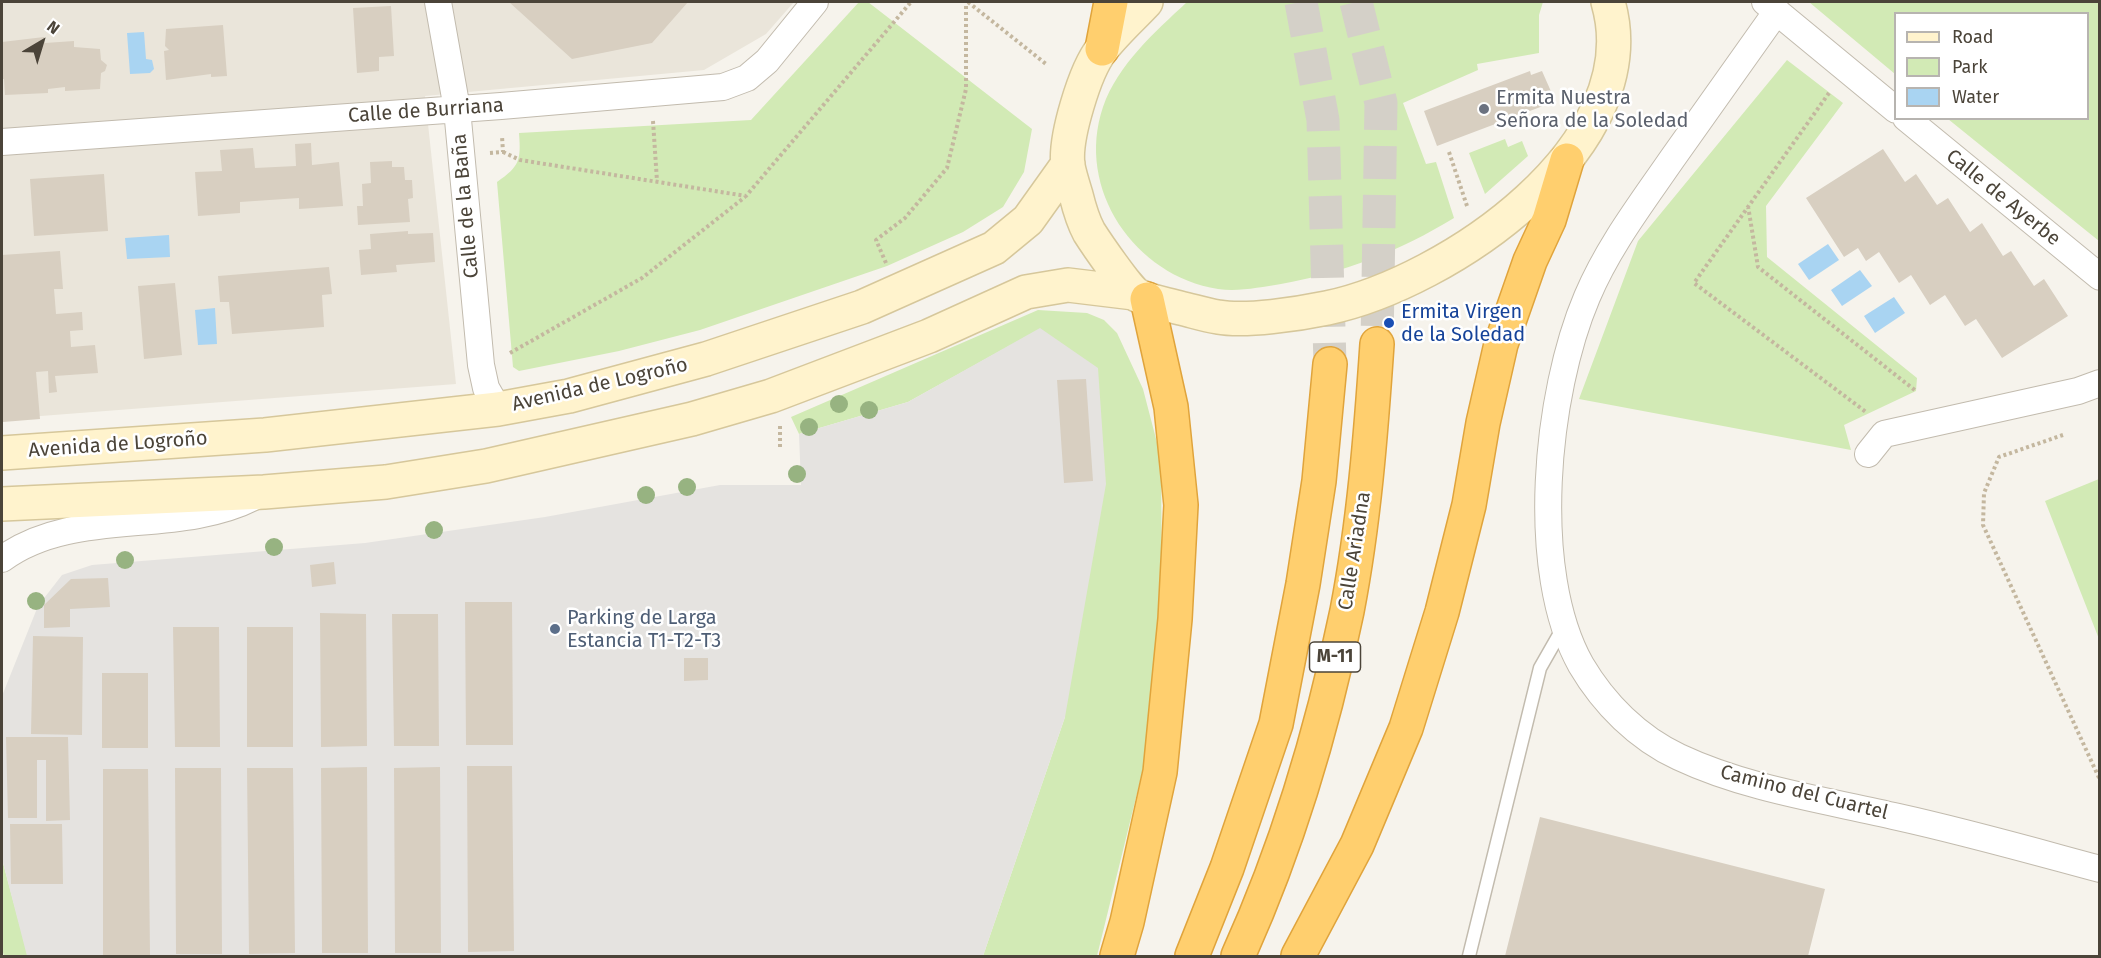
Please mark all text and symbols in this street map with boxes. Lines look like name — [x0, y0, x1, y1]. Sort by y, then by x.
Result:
north arrow — [12, 12, 72, 72]
legend — [1894, 12, 2089, 120]
text: N — [43, 17, 63, 38]
text: Road — [1952, 26, 1994, 48]
text: Park — [1952, 56, 1987, 78]
place label: Ermita Nuestra Señora de la Soledad — [1496, 86, 1689, 133]
text: Water — [1952, 86, 1999, 108]
street label: Calle de Burriana — [347, 94, 505, 128]
marker: Ermita Nuestra Señora de la Soledad — [1477, 102, 1491, 116]
street label: Calle de la Baña — [448, 133, 484, 279]
street label: Calle de Ayerbe — [1941, 145, 2065, 251]
place label: Ermita Virgen de la Soledad — [1401, 300, 1525, 347]
marker: Ermita Virgen de la Soledad — [1382, 316, 1396, 330]
street label: Avenida de Logroño — [510, 353, 690, 417]
street label: Avenida de Logroño — [28, 427, 208, 463]
street label: Calle Ariadna — [1334, 490, 1376, 612]
place label: Parking de Larga Estancia T1-T2-T3 — [567, 606, 721, 653]
marker: Parking de Larga Estancia T1-T2-T3 — [548, 622, 562, 636]
road number: M-11 — [1310, 642, 1360, 672]
street label: Camino del Cuartel — [1718, 761, 1890, 825]

